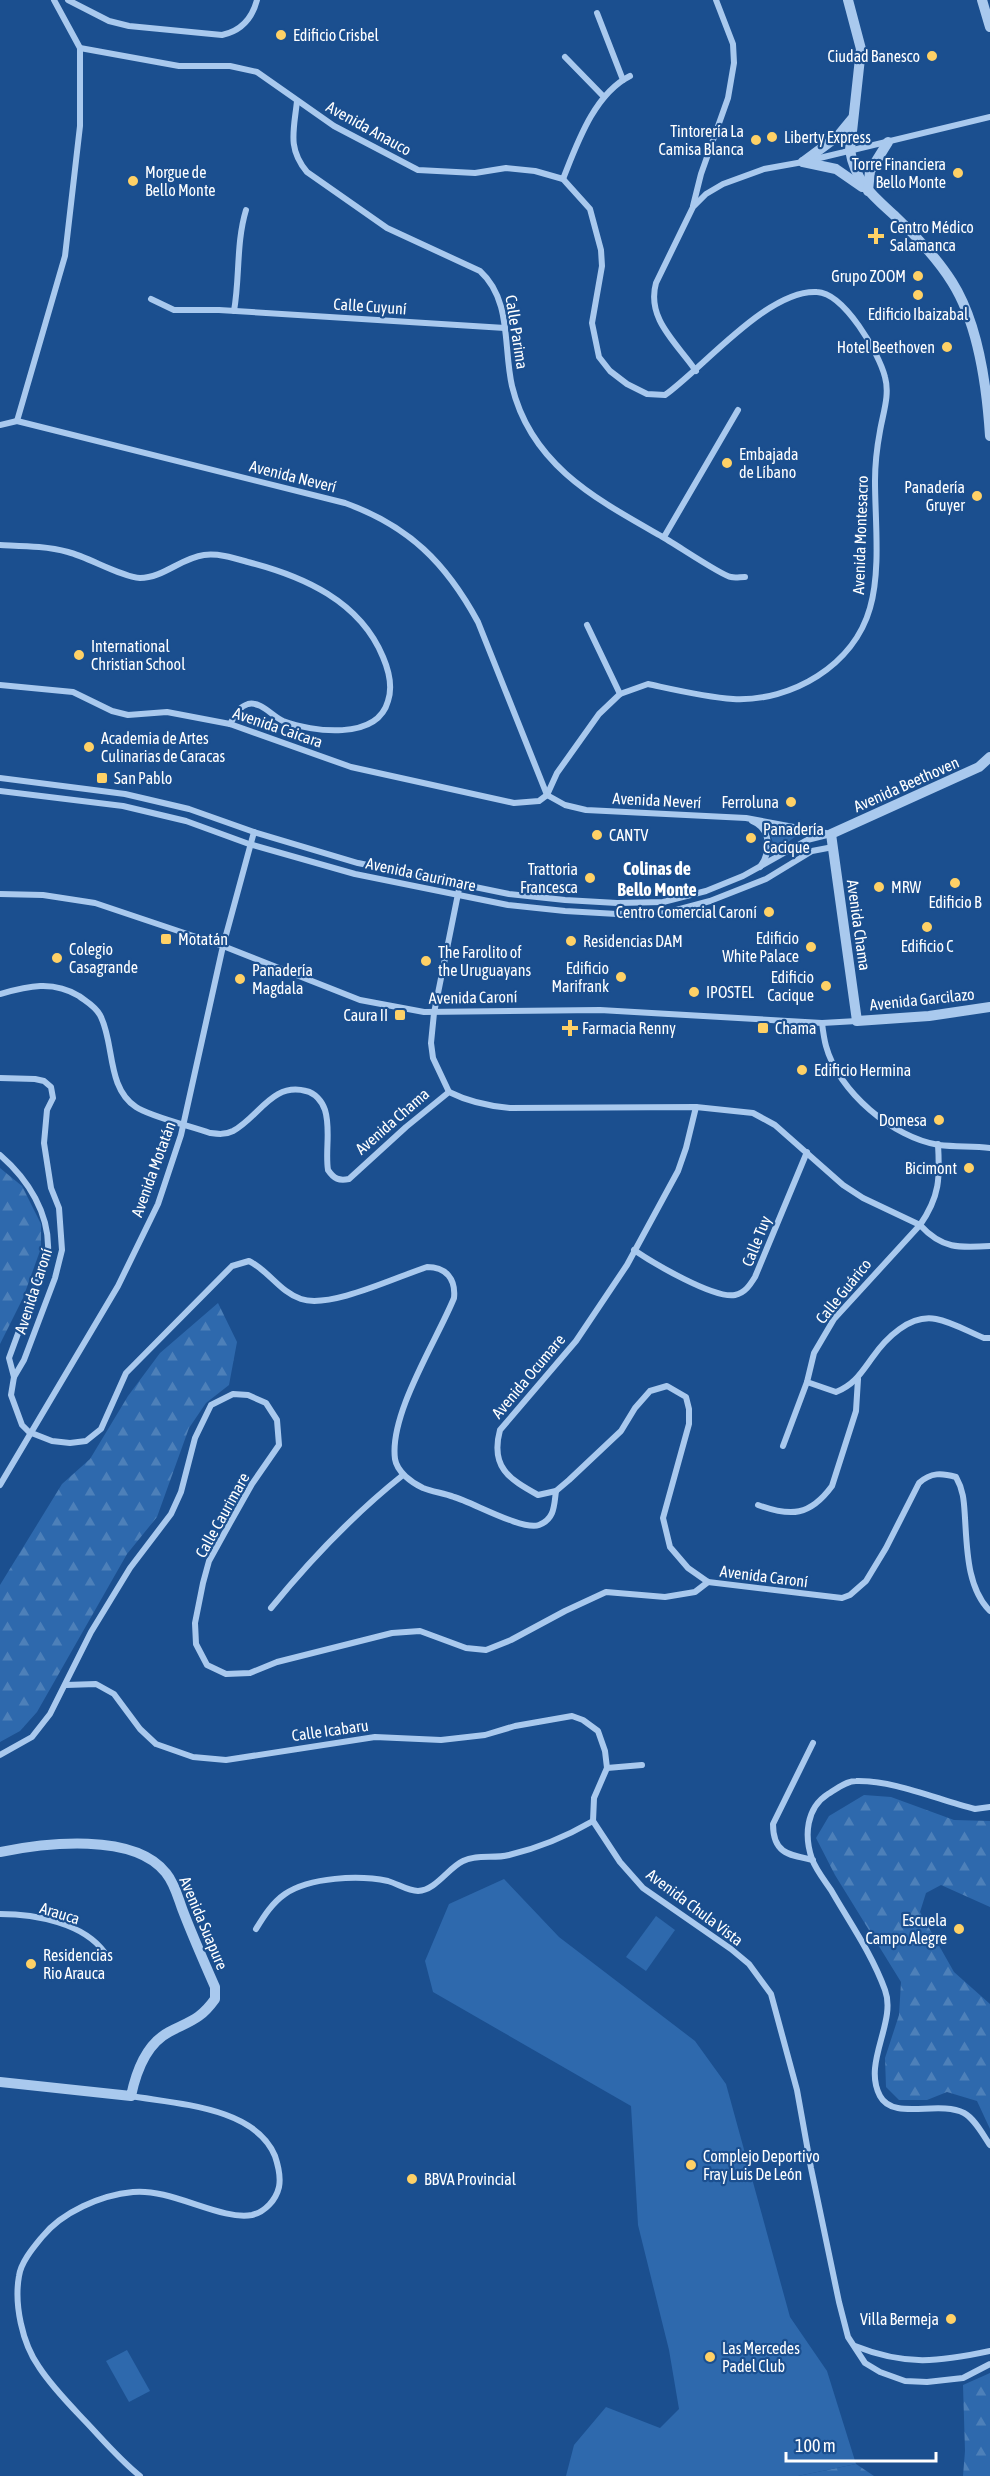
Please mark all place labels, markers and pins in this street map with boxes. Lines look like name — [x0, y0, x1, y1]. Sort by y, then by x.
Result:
place label: Edificio Crisbel — [293, 26, 380, 44]
marker: Edificio Crisbel — [274, 28, 288, 42]
place label: Ciudad Banesco — [827, 47, 920, 65]
marker: Ciudad Banesco — [925, 49, 939, 63]
place label: Tintorería La Camisa Blanca — [658, 122, 744, 158]
place label: Liberty Express — [784, 128, 871, 147]
marker: Liberty Express — [765, 130, 779, 144]
marker: Tintorería La Camisa Blanca — [749, 133, 763, 147]
place label: Torre Financiera Bello Monte — [852, 155, 946, 191]
place label: Morgue de Bello Monte — [145, 163, 216, 199]
marker: Torre Financiera Bello Monte — [951, 166, 965, 180]
marker: Morgue de Bello Monte — [126, 174, 140, 188]
place label: Centro Médico Salamanca — [890, 218, 974, 254]
marker: Centro Médico Salamanca — [867, 227, 885, 245]
place label: Grupo ZOOM — [831, 267, 906, 286]
marker: Grupo ZOOM — [911, 269, 925, 283]
marker: Edificio Ibaizabal — [911, 288, 925, 302]
place label: Edificio Ibaizabal — [868, 305, 969, 323]
place label: Hotel Beethoven — [837, 338, 935, 356]
marker: Hotel Beethoven — [940, 340, 954, 354]
place label: Embajada de Líbano — [739, 445, 799, 481]
marker: Embajada de Líbano — [720, 456, 734, 470]
place label: Panadería Gruyer — [904, 478, 965, 515]
marker: Panadería Gruyer — [970, 489, 984, 503]
place label: International Christian School — [91, 637, 186, 673]
marker: International Christian School — [72, 648, 86, 662]
place label: Academia de Artes Culinarias de Caracas — [101, 729, 226, 765]
marker: Academia de Artes Culinarias de Caracas — [82, 740, 96, 754]
place label: San Pablo — [114, 769, 172, 787]
marker: San Pablo — [95, 771, 109, 785]
place label: Ferroluna — [721, 793, 779, 811]
marker: Ferroluna — [784, 795, 798, 809]
place label: Panadería Cacique — [763, 820, 824, 857]
place label: CANTV — [609, 826, 649, 844]
marker: CANTV — [590, 828, 604, 842]
marker: Panadería Cacique — [744, 831, 758, 845]
place label: Trattoria Francesca — [520, 860, 578, 896]
marker: Trattoria Francesca — [583, 871, 597, 885]
marker: Edificio B — [948, 876, 962, 890]
place label: MRW — [891, 878, 922, 896]
marker: MRW — [872, 880, 886, 894]
place label: Edificio B — [928, 893, 982, 911]
place label: Centro Comercial Caroní — [616, 903, 757, 921]
marker: Centro Comercial Caroní — [762, 905, 776, 919]
marker: Edificio C — [920, 920, 934, 934]
place label: Edificio White Palace — [722, 929, 799, 965]
place label: Motatán — [178, 930, 228, 948]
marker: Motatán — [159, 932, 173, 946]
place label: Residencias DAM — [583, 932, 683, 950]
marker: Residencias DAM — [564, 934, 578, 948]
place label: Edificio C — [901, 937, 953, 955]
place label: Colegio Casagrande — [69, 940, 138, 977]
marker: Edificio White Palace — [804, 940, 818, 954]
place label: The Farolito of the Uruguayans — [438, 943, 531, 980]
marker: Colegio Casagrande — [50, 951, 64, 965]
marker: The Farolito of the Uruguayans — [419, 954, 433, 968]
place label: Edificio Marifrank — [551, 959, 609, 995]
place label: Panadería Magdala — [252, 961, 313, 998]
place label: Edificio Cacique — [767, 968, 814, 1005]
marker: Edificio Marifrank — [614, 970, 628, 984]
marker: Panadería Magdala — [233, 972, 247, 986]
marker: Edificio Cacique — [819, 979, 833, 993]
place label: IPOSTEL — [706, 983, 755, 1001]
marker: IPOSTEL — [687, 985, 701, 999]
place label: Caura II — [343, 1006, 388, 1024]
marker: Caura II — [393, 1008, 407, 1022]
place label: Farmacia Renny — [582, 1019, 676, 1038]
place label: Chama — [775, 1019, 816, 1037]
marker: Farmacia Renny — [563, 1021, 577, 1035]
marker: Chama — [756, 1021, 770, 1035]
place label: Edificio Hermina — [814, 1061, 911, 1079]
marker: Edificio Hermina — [795, 1063, 809, 1077]
place label: Domesa — [879, 1111, 927, 1129]
marker: Domesa — [932, 1113, 946, 1127]
place label: Bicimont — [905, 1159, 957, 1177]
marker: Bicimont — [962, 1161, 976, 1175]
place label: Escuela Campo Alegre — [865, 1911, 947, 1948]
marker: Escuela Campo Alegre — [952, 1922, 966, 1936]
place label: Residencias Rio Arauca — [43, 1946, 113, 1982]
marker: Residencias Rio Arauca — [24, 1957, 38, 1971]
place label: Complejo Deportivo Fray Luis De León — [703, 2147, 820, 2184]
marker: Complejo Deportivo Fray Luis De León — [684, 2158, 698, 2172]
place label: BBVA Provincial — [424, 2170, 517, 2188]
marker: BBVA Provincial — [405, 2172, 419, 2186]
place label: Villa Bermeja — [860, 2310, 939, 2329]
marker: Villa Bermeja — [944, 2312, 958, 2326]
place label: Las Mercedes Padel Club — [722, 2339, 800, 2375]
marker: Las Mercedes Padel Club — [703, 2350, 717, 2364]

